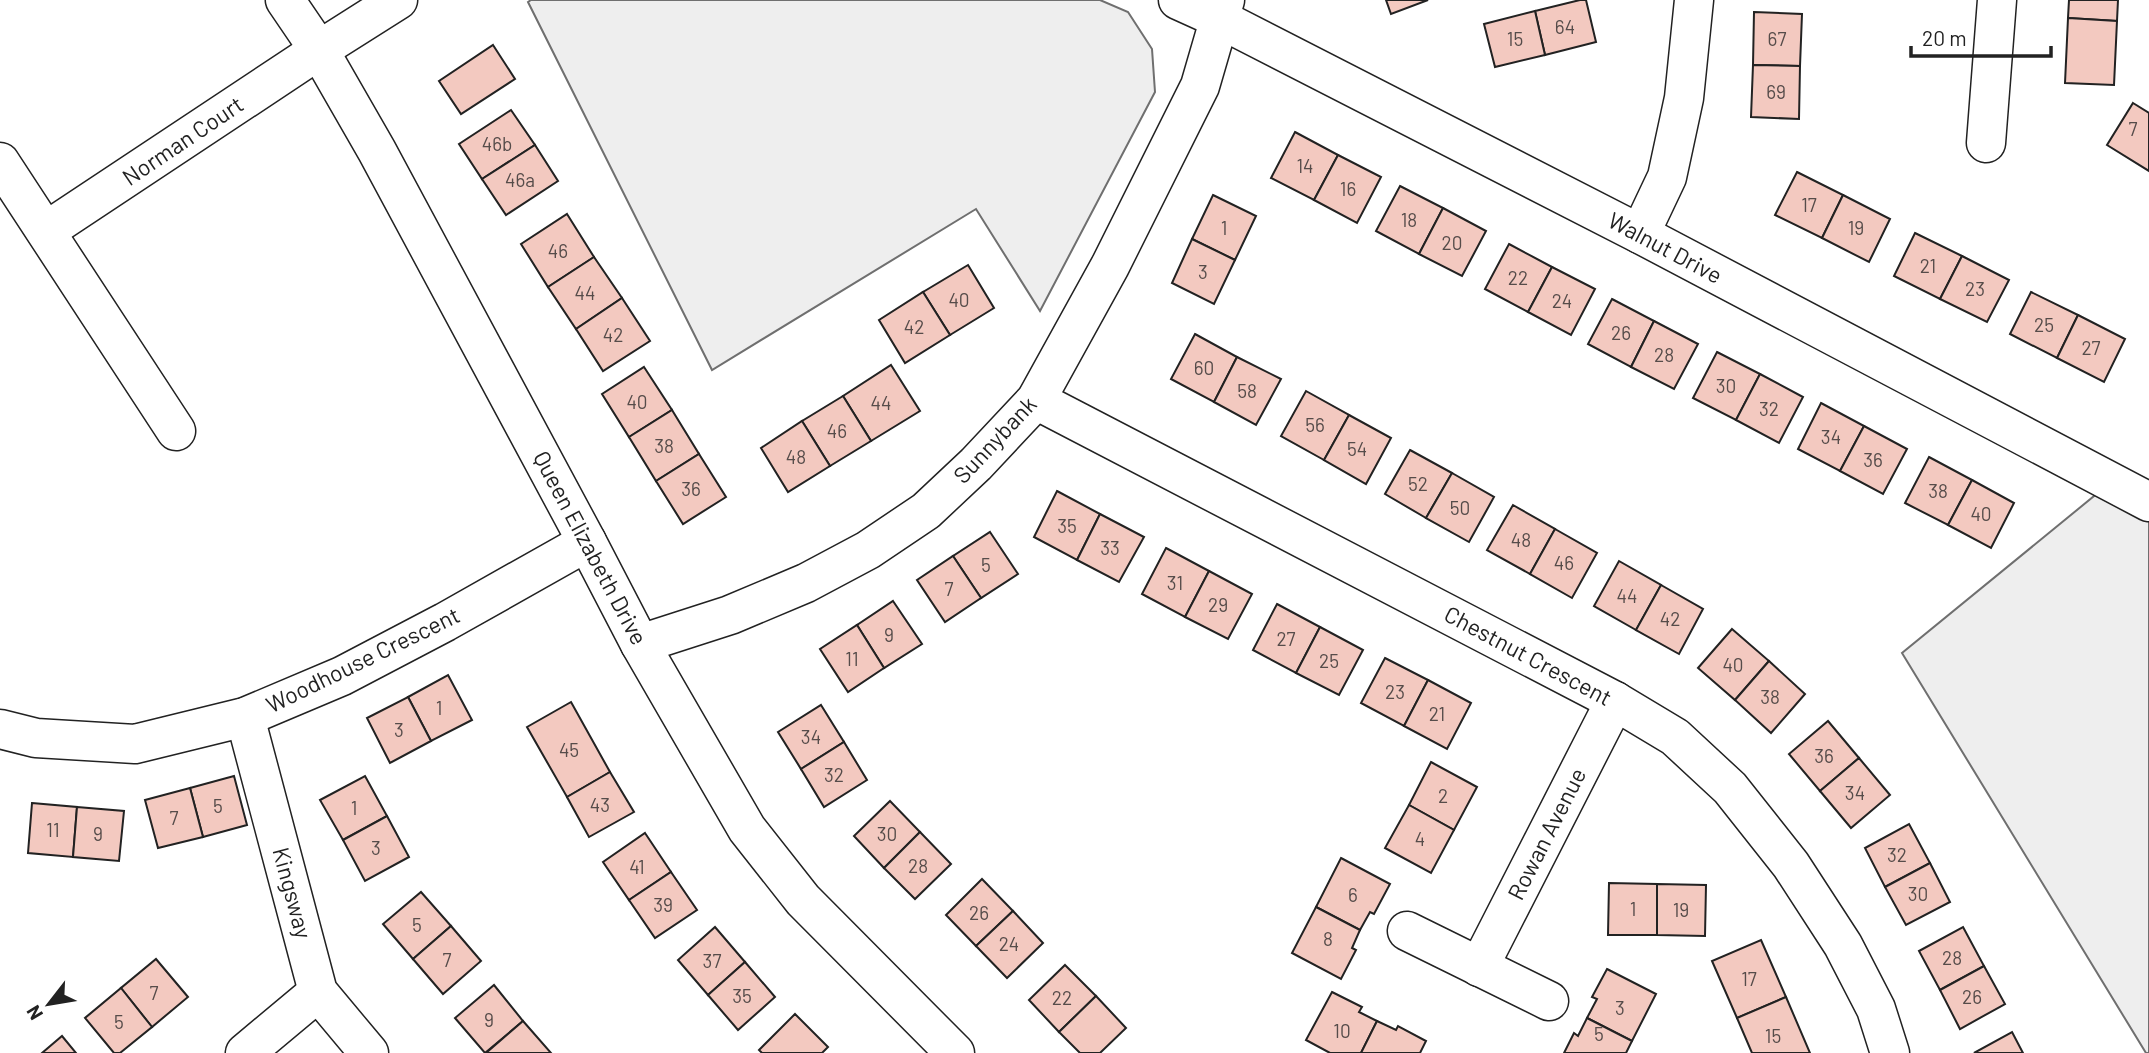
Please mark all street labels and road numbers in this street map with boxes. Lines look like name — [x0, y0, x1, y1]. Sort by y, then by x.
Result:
street label: Norman Court — [117, 89, 248, 191]
street label: Walnut Drive — [1604, 205, 1727, 289]
street label: Sunnybank — [947, 390, 1042, 489]
street label: Queen Elizabeth Drive — [528, 446, 654, 649]
street label: Chestnut Crescent — [1440, 599, 1617, 711]
street label: Woodhouse Crescent — [261, 600, 464, 718]
street label: Rowan Avenue — [1501, 763, 1591, 904]
street label: Kingsway — [267, 844, 319, 942]

